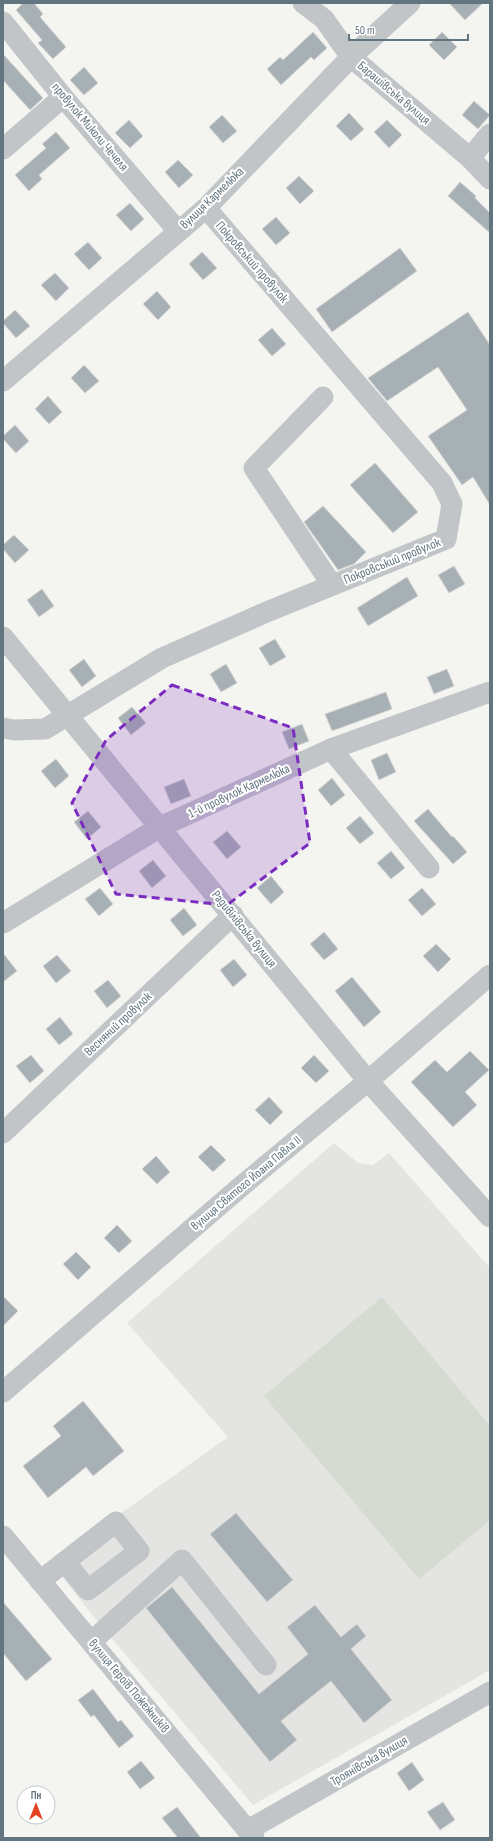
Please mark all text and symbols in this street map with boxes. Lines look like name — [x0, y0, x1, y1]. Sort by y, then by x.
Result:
scale bar — [349, 16, 468, 42]
text: 50 m — [355, 23, 375, 38]
street label: Барашівська вулиця — [354, 58, 434, 128]
street label: провулок Миколи Чечеля — [48, 79, 132, 175]
street label: вулиця Кармелюка — [177, 164, 247, 232]
street label: Покровський провулок — [212, 218, 292, 306]
street label: Покровський провулок — [341, 534, 443, 588]
street label: 1-й провулок Кармелюка — [186, 760, 292, 822]
street label: Радивілівська вулиця — [208, 887, 280, 971]
street label: Весняний провулок — [81, 989, 155, 1059]
street label: вулиця Святого Йоана Павла II — [188, 1132, 304, 1234]
street label: вулиця Героїв Пожежників — [85, 1636, 173, 1736]
street label: Троянівська вулиця — [328, 1732, 410, 1790]
north arrow — [16, 1785, 56, 1825]
text: Пн — [31, 1789, 42, 1802]

